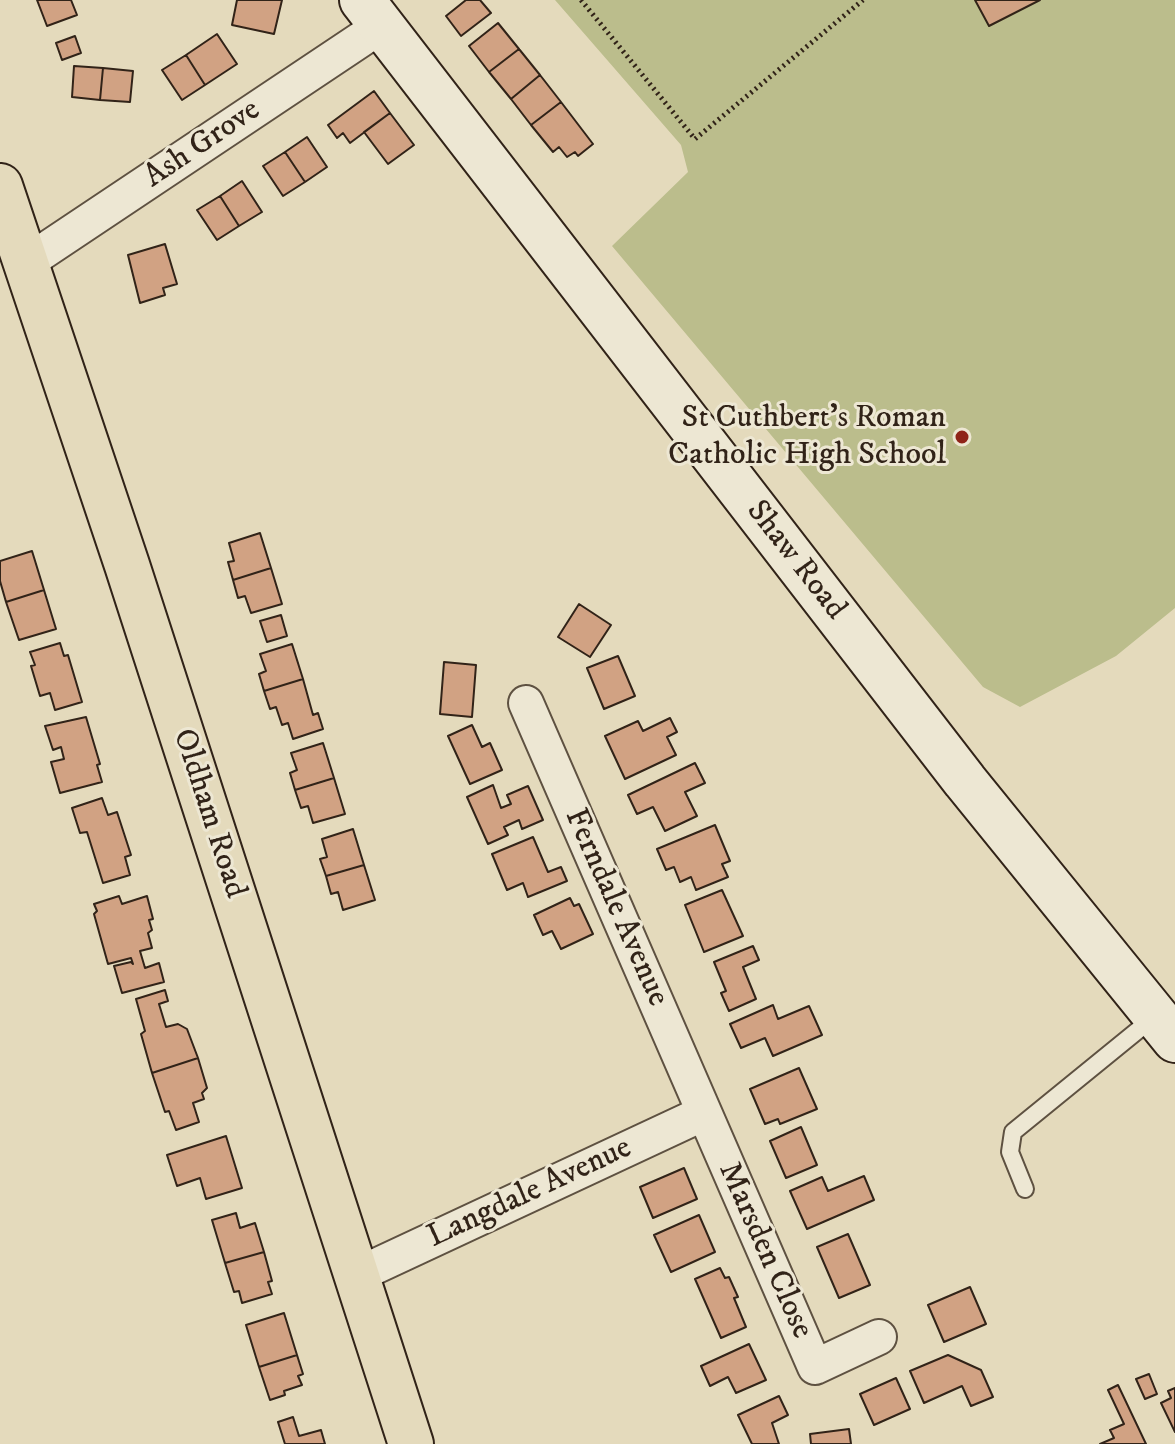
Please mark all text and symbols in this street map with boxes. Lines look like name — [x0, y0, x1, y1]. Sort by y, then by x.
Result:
street label: Ash Grove — [138, 92, 268, 198]
place label: St Cuthbert's Roman Catholic High School — [668, 400, 946, 475]
marker: St Cuthbert's Roman Catholic High School — [953, 428, 971, 446]
street label: Shaw Road — [737, 494, 853, 628]
street label: Oldham Road — [163, 725, 253, 903]
street label: Ferndale Avenue — [554, 803, 676, 1013]
street label: Langdale Avenue — [422, 1130, 638, 1258]
street label: Marsden Close — [708, 1157, 820, 1345]

